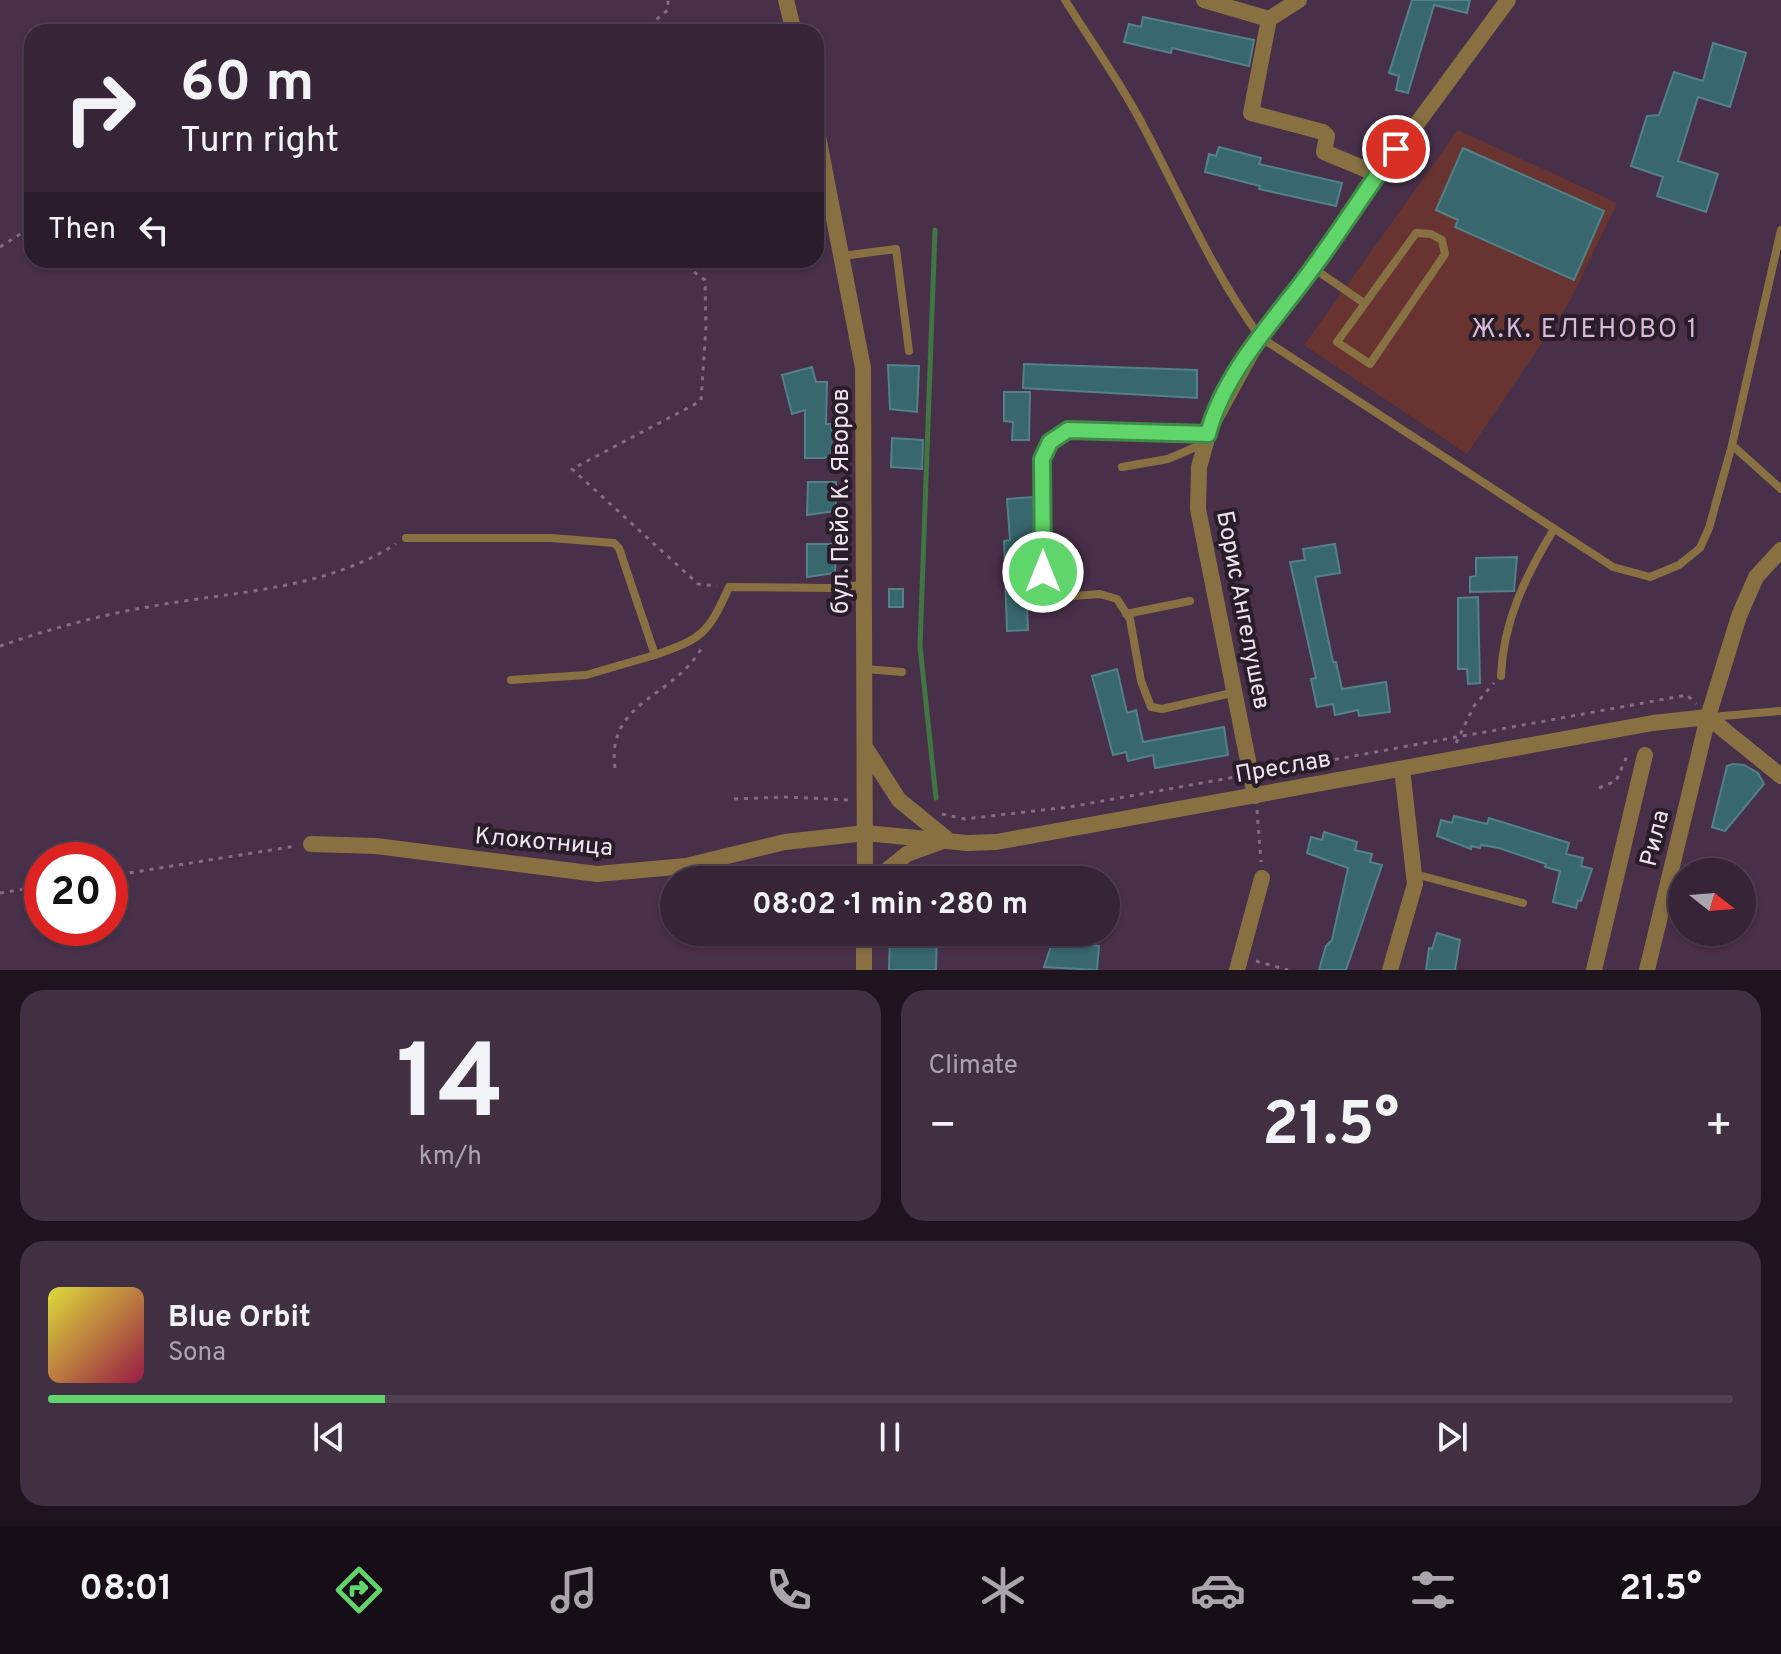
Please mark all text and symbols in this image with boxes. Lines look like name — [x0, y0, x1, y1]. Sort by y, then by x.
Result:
text: 60 m — [180, 50, 314, 120]
icon: right — [48, 56, 152, 160]
pin — [1362, 115, 1430, 183]
text: Turn right — [180, 119, 339, 165]
icon: arrive — [1374, 127, 1418, 171]
icon: left — [132, 208, 176, 252]
text: Then — [48, 212, 116, 249]
district label: Ж.К. ЕЛЕНОВО 1 — [1471, 314, 1699, 347]
street label: бул. Пейо К. Яворов — [827, 388, 857, 614]
street label: Борис Ангелушев — [1208, 509, 1276, 712]
position arrow — [1001, 530, 1085, 614]
street label: Преслав — [1233, 745, 1334, 791]
street label: Рила — [1635, 807, 1677, 870]
street label: Клокотница — [474, 822, 614, 864]
speed limit sign: 20 — [24, 842, 128, 946]
north arrow — [1668, 858, 1756, 946]
map controls — [1668, 858, 1756, 946]
text: 08:02 · 1 min · 280 m — [752, 887, 1028, 924]
text: 14 — [396, 1023, 505, 1155]
text: Climate — [929, 1050, 1018, 1083]
text: 21.5° — [1262, 1090, 1399, 1166]
text: − — [929, 1100, 957, 1156]
text: + — [1705, 1100, 1733, 1156]
text: km/h — [419, 1141, 482, 1174]
text: Blue Orbit — [168, 1300, 311, 1337]
text: Sona — [168, 1337, 226, 1370]
icon: previous — [307, 1415, 351, 1459]
icon: pause — [868, 1415, 912, 1459]
icon: next — [1430, 1415, 1474, 1459]
icon: directions — [331, 1562, 387, 1618]
icon: music — [546, 1562, 602, 1618]
icon: phone — [761, 1562, 817, 1618]
icon: climate — [975, 1562, 1031, 1618]
icon: car — [1190, 1562, 1246, 1618]
icon: filters — [1405, 1562, 1461, 1618]
text: 08:01 — [79, 1567, 172, 1613]
text: 21.5° — [1619, 1567, 1702, 1613]

